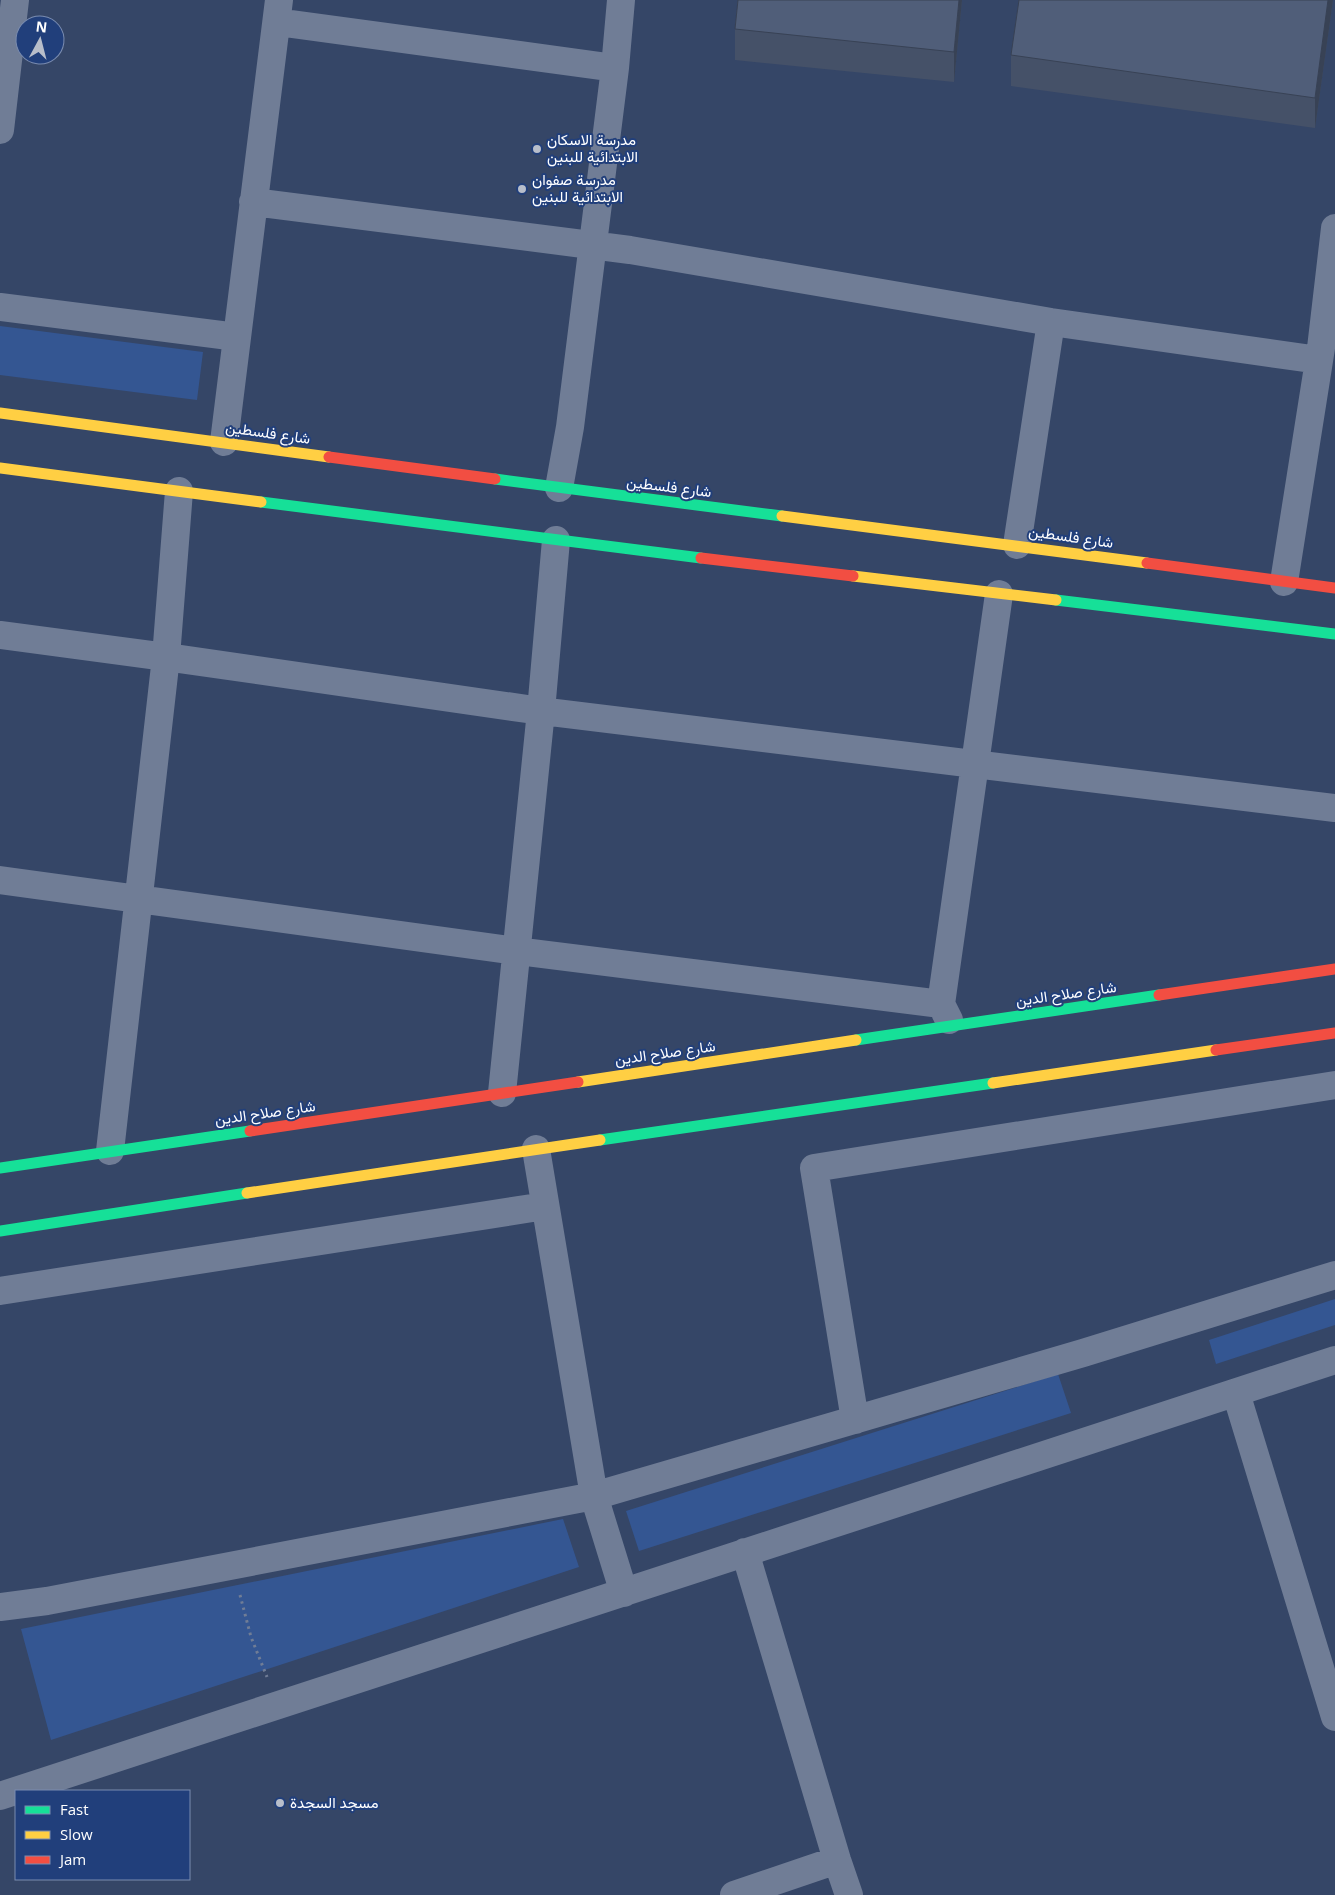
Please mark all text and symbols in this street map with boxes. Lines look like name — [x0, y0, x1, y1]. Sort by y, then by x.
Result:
north arrow — [15, 15, 65, 65]
text: N — [35, 16, 48, 37]
place label: مدرسة الاسكان الابتدائية للبنين — [547, 129, 638, 167]
marker: مدرسة الاسكان الابتدائية للبنين — [531, 143, 543, 155]
place label: مدرسة صفوان الابتدائية للبنين — [532, 169, 623, 207]
marker: مدرسة صفوان الابتدائية للبنين — [516, 183, 528, 195]
street label: شارع فلسطين — [224, 416, 312, 450]
street label: شارع فلسطين — [625, 471, 713, 503]
street label: شارع فلسطين — [1027, 520, 1115, 554]
street label: شارع صلاح الدين — [1014, 976, 1118, 1012]
street label: شارع صلاح الدين — [613, 1035, 717, 1071]
street label: شارع صلاح الدين — [213, 1095, 317, 1131]
legend — [15, 1790, 190, 1880]
place label: مسجد السجدة — [290, 1792, 378, 1812]
marker: مسجد السجدة — [274, 1797, 286, 1809]
text: Fast — [60, 1799, 89, 1819]
text: Slow — [60, 1824, 93, 1844]
text: Jam — [58, 1849, 86, 1869]

